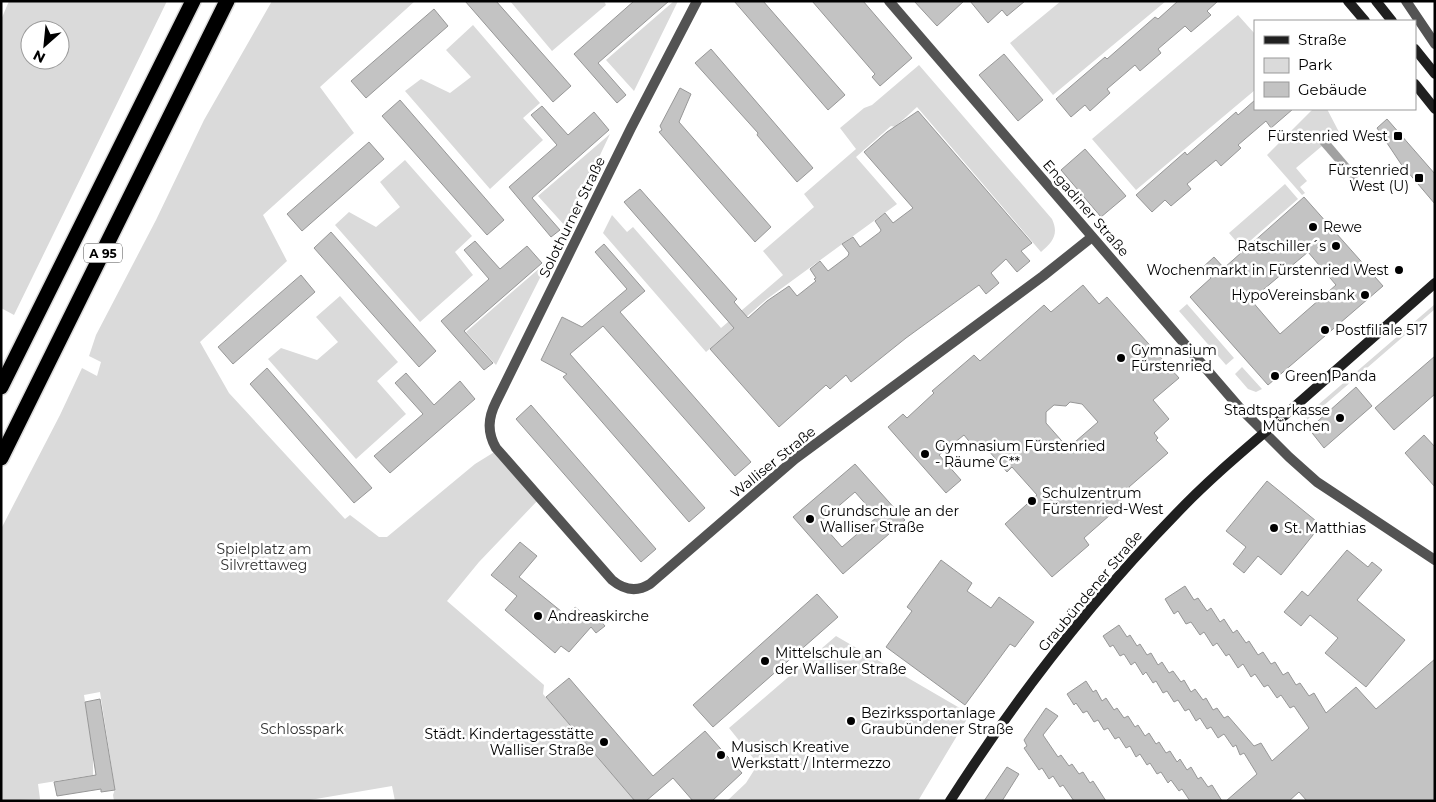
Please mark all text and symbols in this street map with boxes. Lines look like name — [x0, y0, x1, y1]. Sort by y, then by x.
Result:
north arrow — [20, 20, 70, 70]
legend — [1254, 20, 1416, 110]
text: Straße — [1298, 30, 1347, 49]
text: N — [30, 46, 48, 67]
text: Park — [1298, 55, 1332, 74]
text: Gebäude — [1298, 80, 1367, 99]
place label: Fürstenried West — [1268, 127, 1388, 145]
marker: Fürstenried West — [1392, 130, 1404, 142]
street label: Solothurner Straße — [535, 153, 609, 281]
street label: Engadiner Straße — [1039, 156, 1133, 260]
place label: Fürstenried West (U) — [1328, 161, 1409, 195]
marker: Fürstenried West (U) — [1413, 172, 1425, 184]
place label: Rewe — [1323, 218, 1362, 236]
marker: Rewe — [1307, 221, 1319, 233]
place label: Ratschiller´s — [1237, 237, 1326, 255]
marker: Ratschiller´s — [1330, 240, 1342, 252]
road number: A 95 — [84, 244, 122, 262]
place label: Wochenmarkt in Fürstenried West — [1147, 261, 1389, 279]
marker: Wochenmarkt in Fürstenried West — [1393, 264, 1405, 276]
place label: HypoVereinsbank — [1231, 286, 1356, 304]
marker: HypoVereinsbank — [1359, 289, 1371, 301]
place label: Postfiliale 517 — [1335, 321, 1427, 339]
marker: Postfiliale 517 — [1319, 324, 1331, 336]
place label: Gymnasium Fürstenried — [1131, 341, 1217, 375]
marker: Gymnasium Fürstenried — [1115, 352, 1127, 364]
place label: Green Panda — [1285, 367, 1377, 385]
marker: Green Panda — [1269, 370, 1281, 382]
place label: Stadtsparkasse München — [1224, 401, 1330, 435]
marker: Stadtsparkasse München — [1334, 412, 1346, 424]
street label: Walliser Straße — [727, 422, 819, 502]
place label: Gymnasium Fürstenried - Räume C** — [935, 437, 1106, 471]
marker: Gymnasium Fürstenried - Räume C** — [919, 448, 931, 460]
place label: Schulzentrum Fürstenried-West — [1042, 484, 1164, 518]
marker: Schulzentrum Fürstenried-West — [1026, 495, 1038, 507]
place label: Grundschule an der Walliser Straße — [820, 502, 960, 536]
marker: Grundschule an der Walliser Straße — [804, 513, 816, 525]
place label: St. Matthias — [1284, 519, 1366, 537]
marker: St. Matthias — [1268, 522, 1280, 534]
street label: Graubündener Straße — [1034, 527, 1146, 655]
park label: Spielplatz am Silvrettaweg — [216, 540, 312, 574]
place label: Andreaskirche — [548, 607, 649, 625]
marker: Andreaskirche — [532, 610, 544, 622]
place label: Mittelschule an der Walliser Straße — [775, 644, 907, 678]
marker: Mittelschule an der Walliser Straße — [759, 655, 771, 667]
place label: Bezirkssportanlage Graubündener Straße — [861, 704, 1013, 738]
marker: Bezirkssportanlage Graubündener Straße — [845, 715, 857, 727]
park label: Schlosspark — [260, 720, 344, 738]
place label: Städt. Kindertagesstätte Walliser Straße — [425, 725, 594, 759]
marker: Städt. Kindertagesstätte Walliser Straße — [598, 736, 610, 748]
place label: Musisch Kreative Werkstatt / Intermezzo — [731, 738, 891, 772]
marker: Musisch Kreative Werkstatt / Intermezzo — [715, 749, 727, 761]

